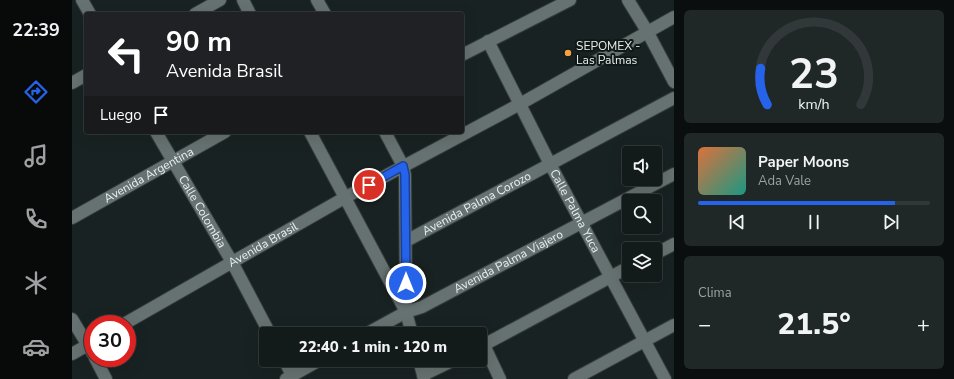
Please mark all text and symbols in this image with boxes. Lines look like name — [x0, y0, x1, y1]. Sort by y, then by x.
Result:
text: 22:39 — [12, 18, 60, 42]
text: 90 m — [166, 23, 232, 61]
icon: left — [100, 28, 152, 80]
place label: SEPOMEX - Las Palmas — [576, 38, 640, 68]
text: 23 — [789, 45, 839, 102]
marker: SEPOMEX - Las Palmas — [563, 48, 573, 58]
text: Avenida Brasil — [166, 59, 283, 83]
icon: directions — [22, 78, 50, 106]
text: km/h — [798, 94, 830, 113]
icon: arrive — [150, 104, 172, 126]
text: Luego — [100, 105, 142, 125]
icon: music — [22, 142, 50, 170]
street label: Avenida Argentina — [101, 143, 196, 206]
map controls — [622, 146, 662, 282]
button: sound — [622, 146, 662, 186]
text: Paper Moons — [758, 152, 849, 172]
street label: Calle Palma Yuca — [546, 166, 604, 256]
pin — [352, 168, 386, 202]
street label: Avenida Palma Corozo — [419, 168, 534, 239]
street label: Calle Colombia — [175, 172, 230, 251]
text: Ada Vale — [758, 172, 811, 190]
icon: arrive — [358, 174, 380, 196]
button: search — [622, 194, 662, 234]
icon: phone — [22, 205, 50, 233]
icon: previous — [726, 211, 748, 233]
icon: pause — [803, 211, 825, 233]
icon: next — [880, 211, 902, 233]
street label: Avenida Brasil — [225, 218, 301, 271]
street label: Avenida Palma Viajero — [451, 226, 566, 297]
button: layers — [622, 242, 662, 282]
position arrow — [385, 262, 427, 304]
icon: climate — [22, 269, 50, 297]
text: Clima — [698, 284, 732, 302]
text: 21.5° — [777, 304, 851, 345]
text: − — [698, 310, 711, 340]
text: + — [917, 310, 930, 340]
speed limit sign: 30 — [84, 315, 136, 367]
icon: car — [22, 333, 50, 361]
text: 22:40 · 1 min · 120 m — [299, 337, 447, 357]

